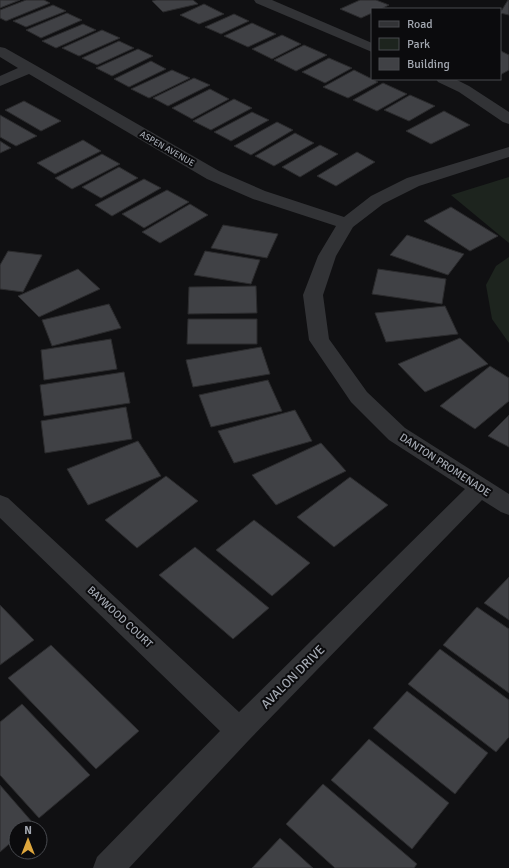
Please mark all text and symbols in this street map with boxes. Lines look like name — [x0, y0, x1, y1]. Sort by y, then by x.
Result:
legend — [371, 8, 501, 80]
text: Road — [407, 17, 433, 32]
text: Park — [407, 37, 430, 52]
text: Building — [407, 57, 450, 72]
street label: ASPEN AVENUE — [138, 129, 196, 169]
street label: DANTON PROMENADE — [397, 431, 493, 499]
street label: BAYWOOD COURT — [85, 583, 156, 651]
street label: AVALON DRIVE — [258, 642, 328, 712]
north arrow — [8, 820, 48, 860]
text: N — [24, 824, 32, 837]

